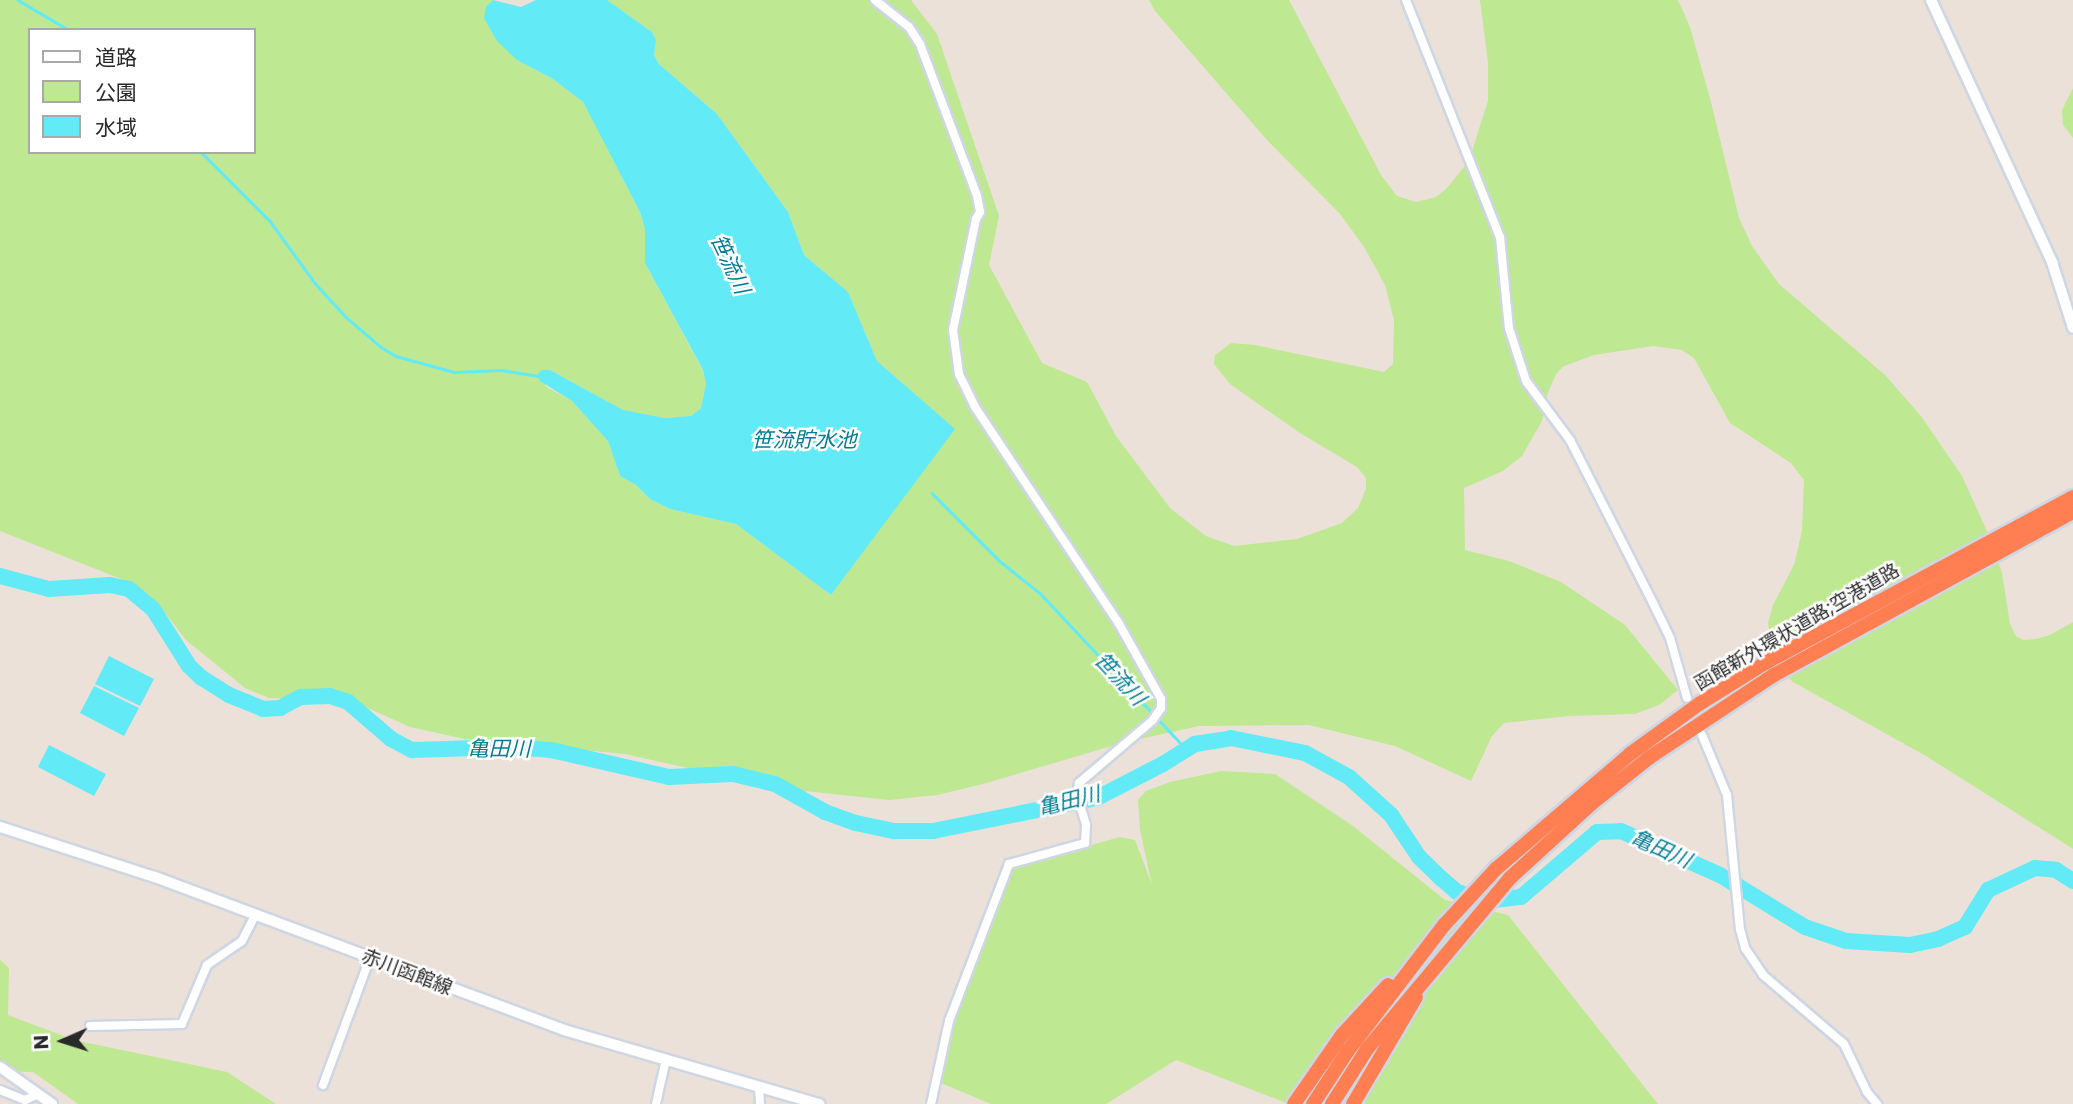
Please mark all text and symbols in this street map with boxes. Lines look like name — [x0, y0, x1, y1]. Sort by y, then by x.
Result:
legend — [28, 28, 256, 154]
text: 道路 — [95, 43, 137, 72]
text: 公園 — [95, 78, 137, 107]
text: 水域 — [95, 113, 137, 142]
water label: 笹流川 — [705, 230, 755, 298]
water label: 笹流貯水池 — [752, 427, 856, 453]
street label: 函館新外環状道路;空港道路 — [1690, 559, 1904, 695]
water label: 笹流川 — [1089, 647, 1151, 711]
water label: 亀田川 — [468, 736, 530, 762]
water label: 亀田川 — [1035, 781, 1103, 821]
water label: 亀田川 — [1627, 825, 1695, 873]
street label: 赤川函館線 — [359, 944, 455, 1000]
north arrow — [28, 1006, 98, 1076]
text: N — [28, 1034, 55, 1050]

